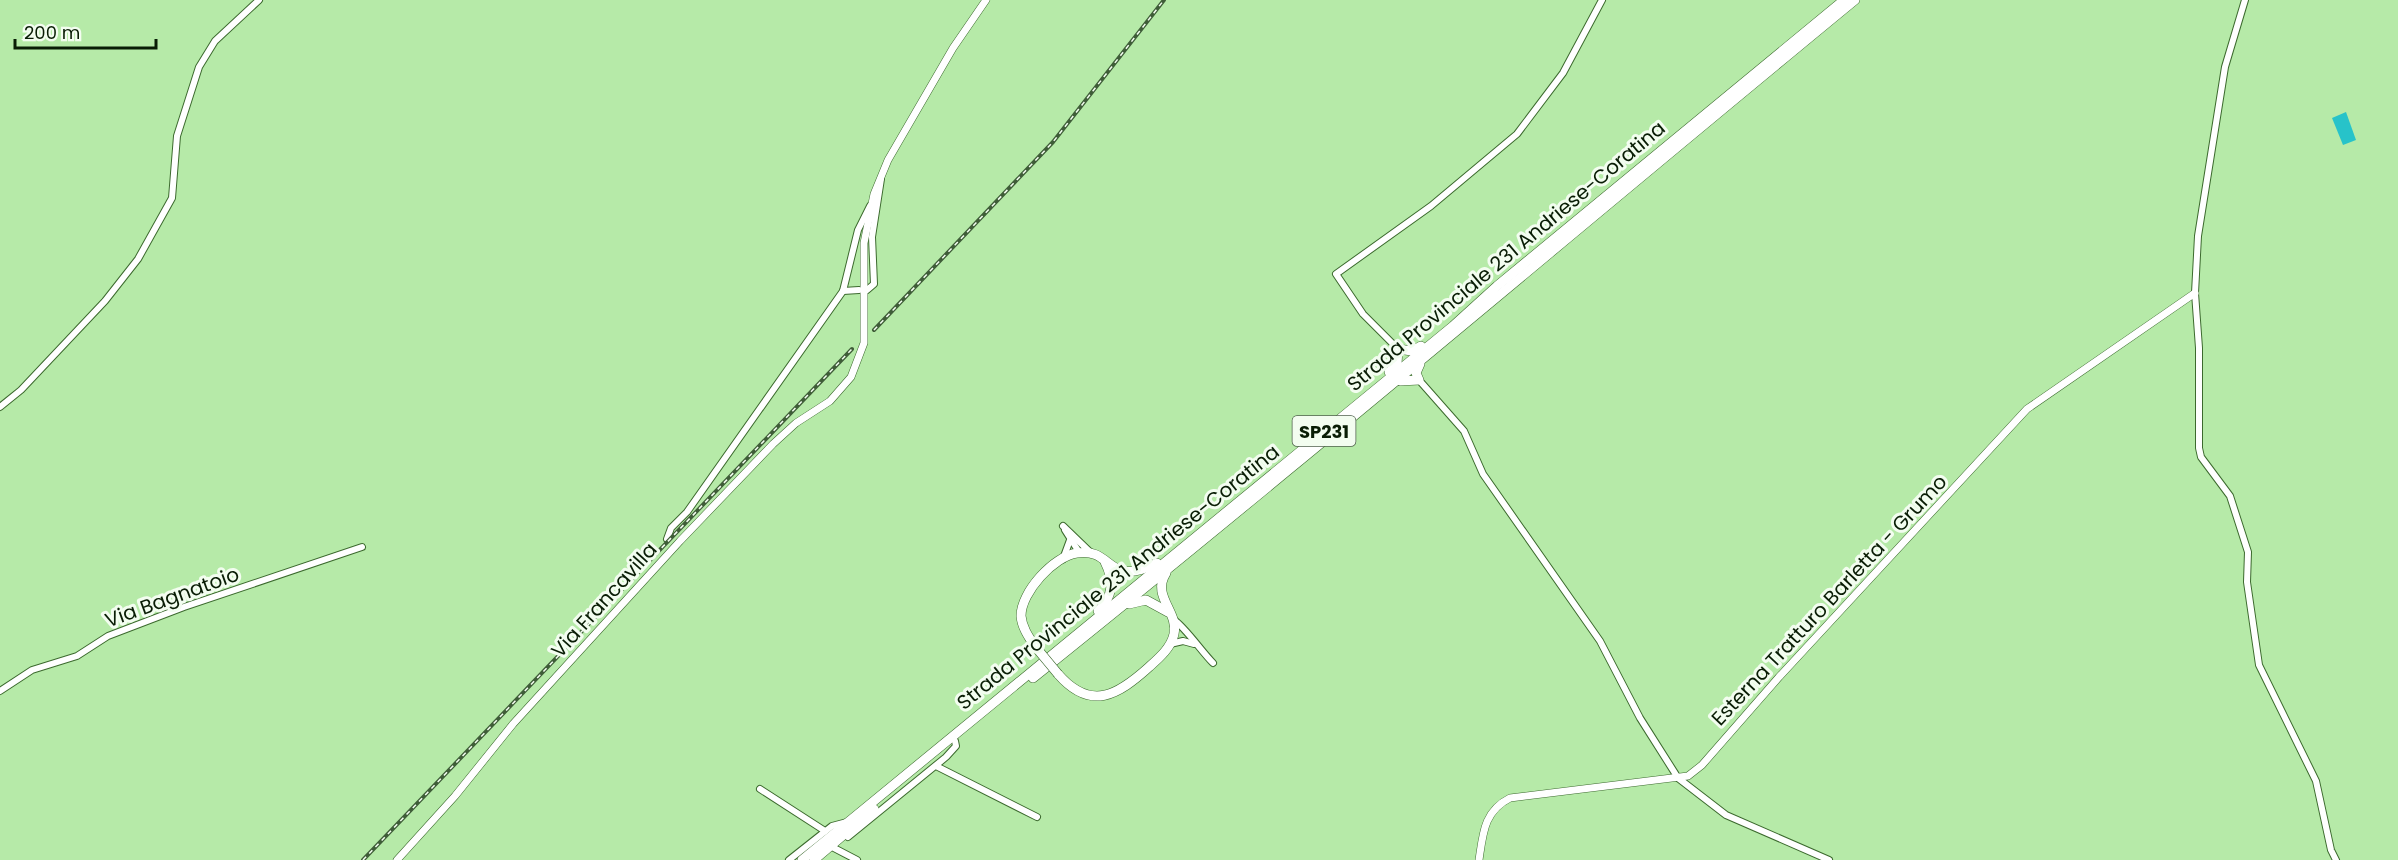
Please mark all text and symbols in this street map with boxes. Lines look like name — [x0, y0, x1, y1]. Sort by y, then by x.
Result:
scale bar — [15, 12, 156, 50]
text: 200 m — [24, 20, 80, 45]
street label: Strada Provinciale 231 Andriese-Coratina — [1341, 114, 1671, 398]
road number: SP231 — [1292, 416, 1356, 446]
street label: Strada Provinciale 231 Andriese-Coratina — [951, 438, 1285, 716]
street label: Esterna Tratturo Barletta - Grumo — [1705, 468, 1953, 732]
street label: Via Francavilla — [545, 536, 663, 664]
street label: Via Bagnatoio — [101, 560, 243, 634]

